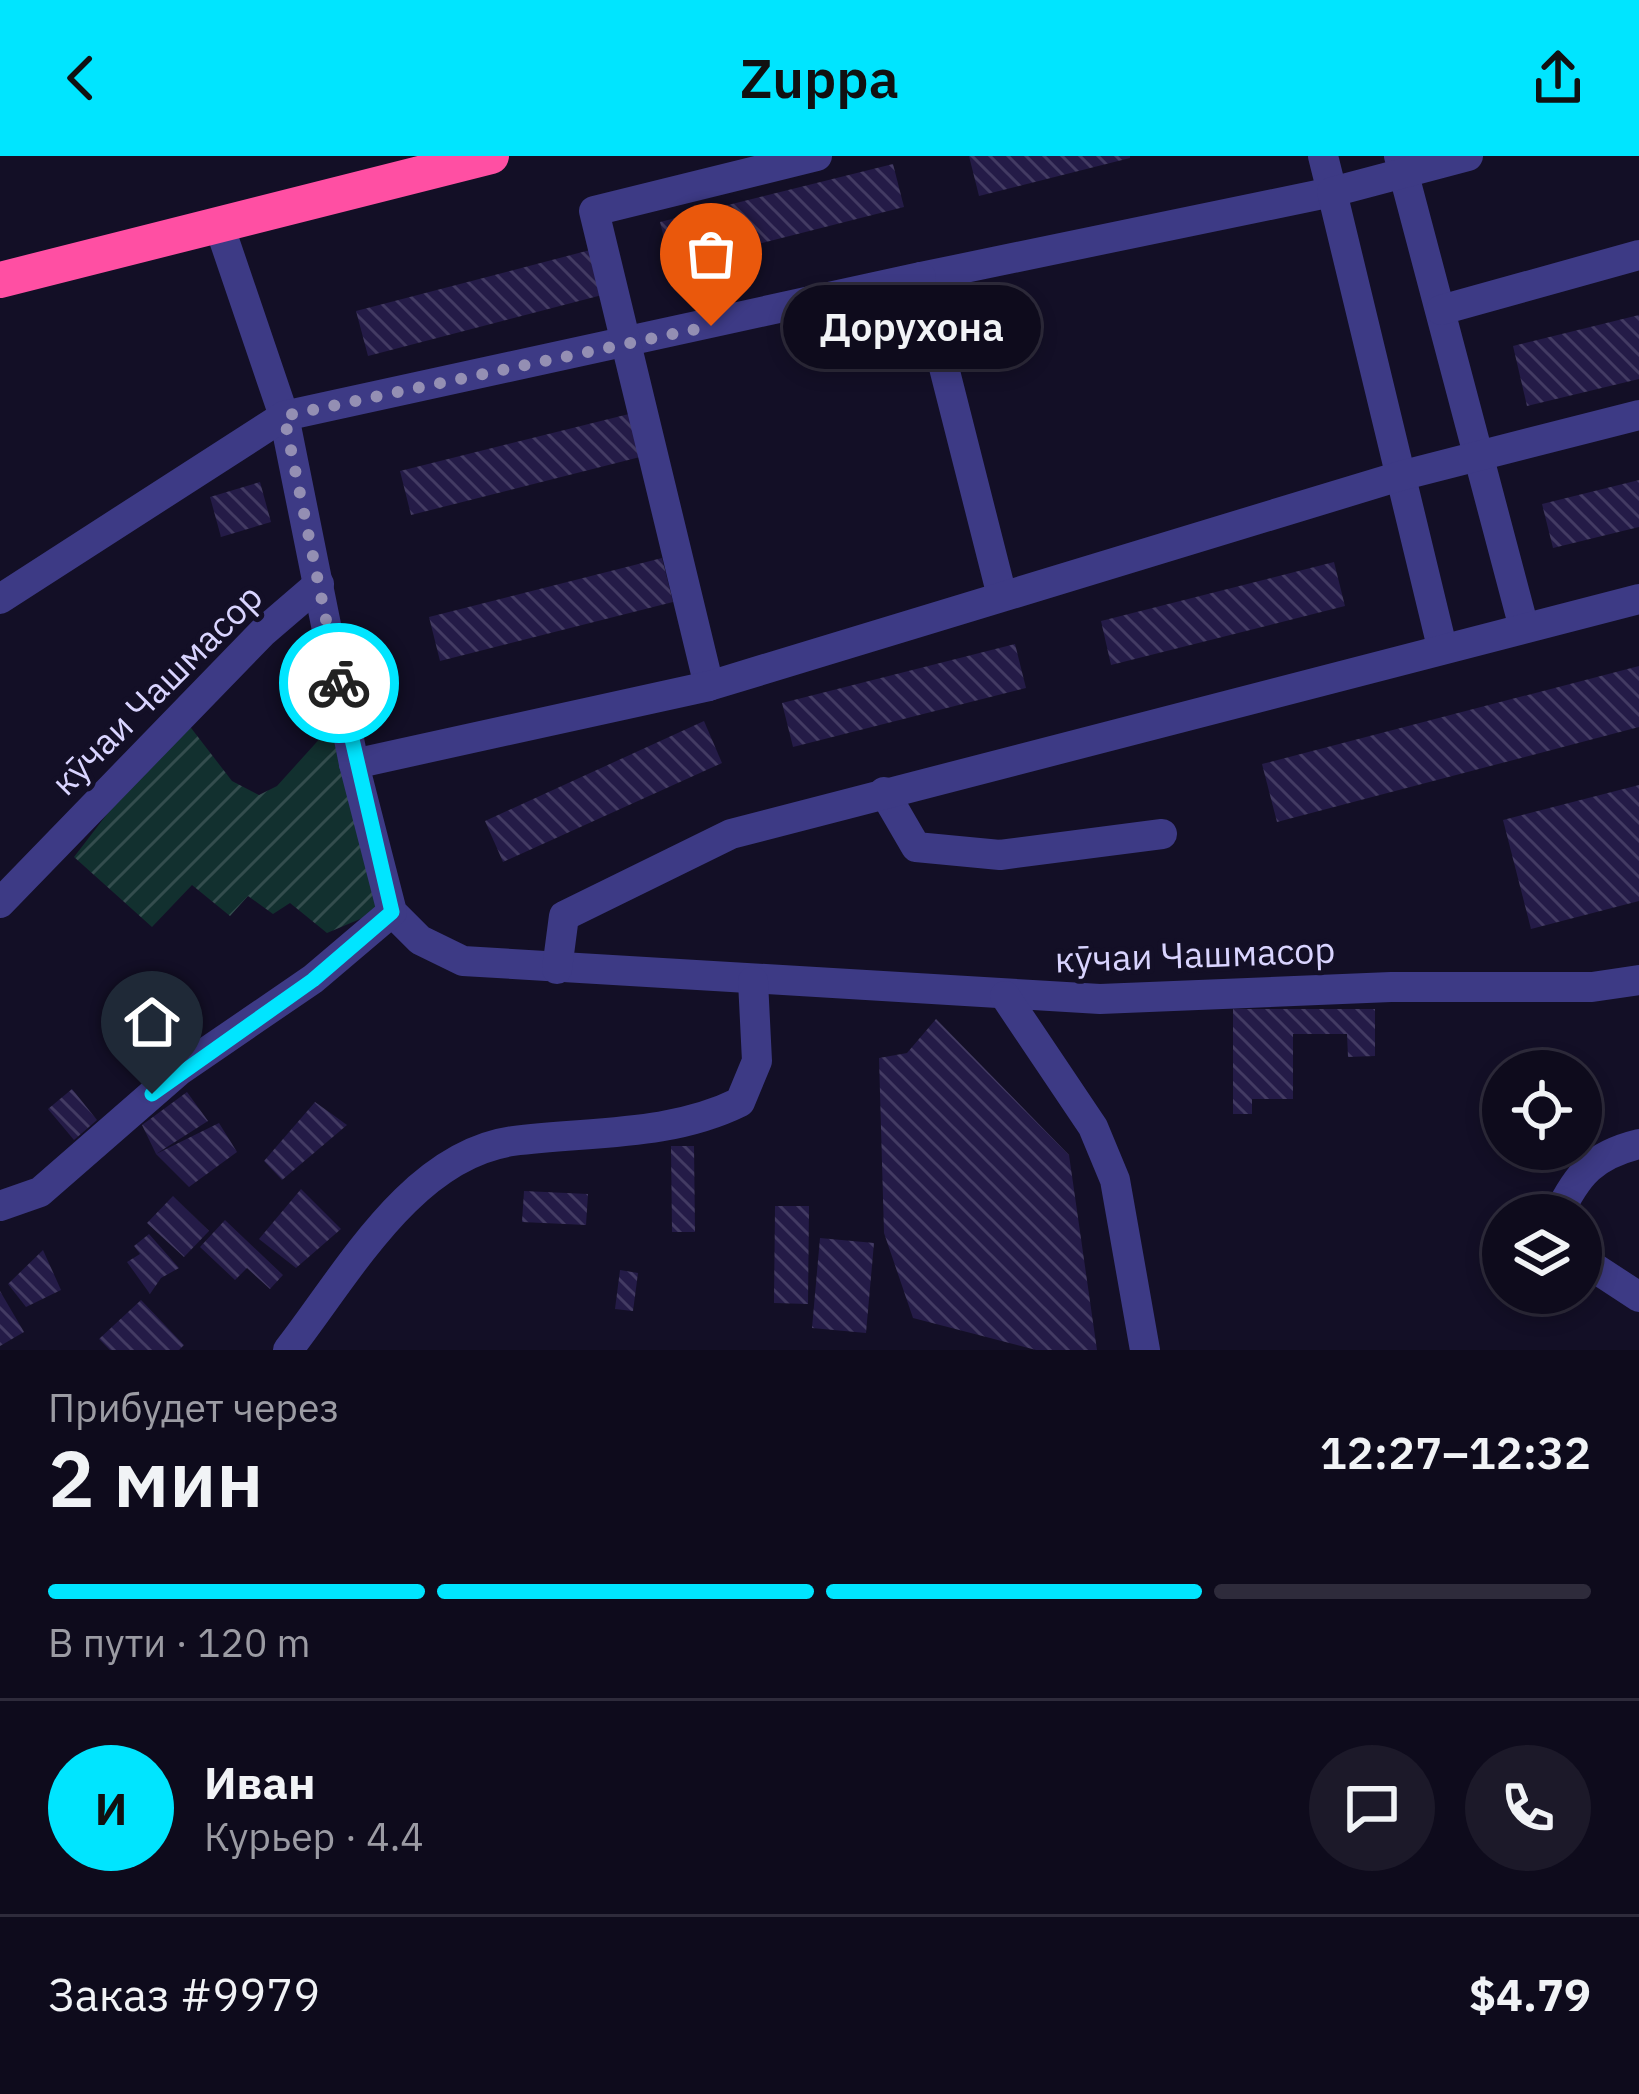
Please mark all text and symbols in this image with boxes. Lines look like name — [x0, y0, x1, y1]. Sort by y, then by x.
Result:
text: Zuppa — [740, 43, 899, 113]
icon: back — [48, 45, 114, 111]
icon: share — [1525, 45, 1591, 111]
pin — [660, 203, 762, 326]
icon: bag — [678, 221, 744, 287]
callout: Дорухона — [783, 284, 1041, 368]
text: Дорухона — [820, 301, 1004, 352]
street label: кӯчаи Чашмасор — [40, 573, 272, 805]
courier — [279, 623, 399, 743]
icon: bike — [306, 650, 372, 716]
street label: кӯчаи Чашмасор — [1054, 926, 1336, 982]
pin — [101, 971, 203, 1094]
icon: home — [119, 989, 185, 1055]
map controls — [1482, 1050, 1602, 1314]
button: locate — [1482, 1050, 1602, 1170]
button: layers — [1482, 1194, 1602, 1314]
text: Прибудет через — [48, 1382, 339, 1433]
text: 12:27–12:32 — [1320, 1423, 1591, 1481]
text: 2 мин — [48, 1427, 264, 1528]
text: В пути · 120 m — [48, 1617, 311, 1668]
button: chat — [1309, 1745, 1435, 1871]
button: phone — [1465, 1745, 1591, 1871]
text: Иван — [204, 1753, 316, 1811]
text: И — [95, 1779, 127, 1837]
text: Курьер · 4.4 — [204, 1811, 424, 1862]
text: Заказ #9979 — [48, 1965, 320, 2023]
text: $4.79 — [1469, 1965, 1591, 2023]

